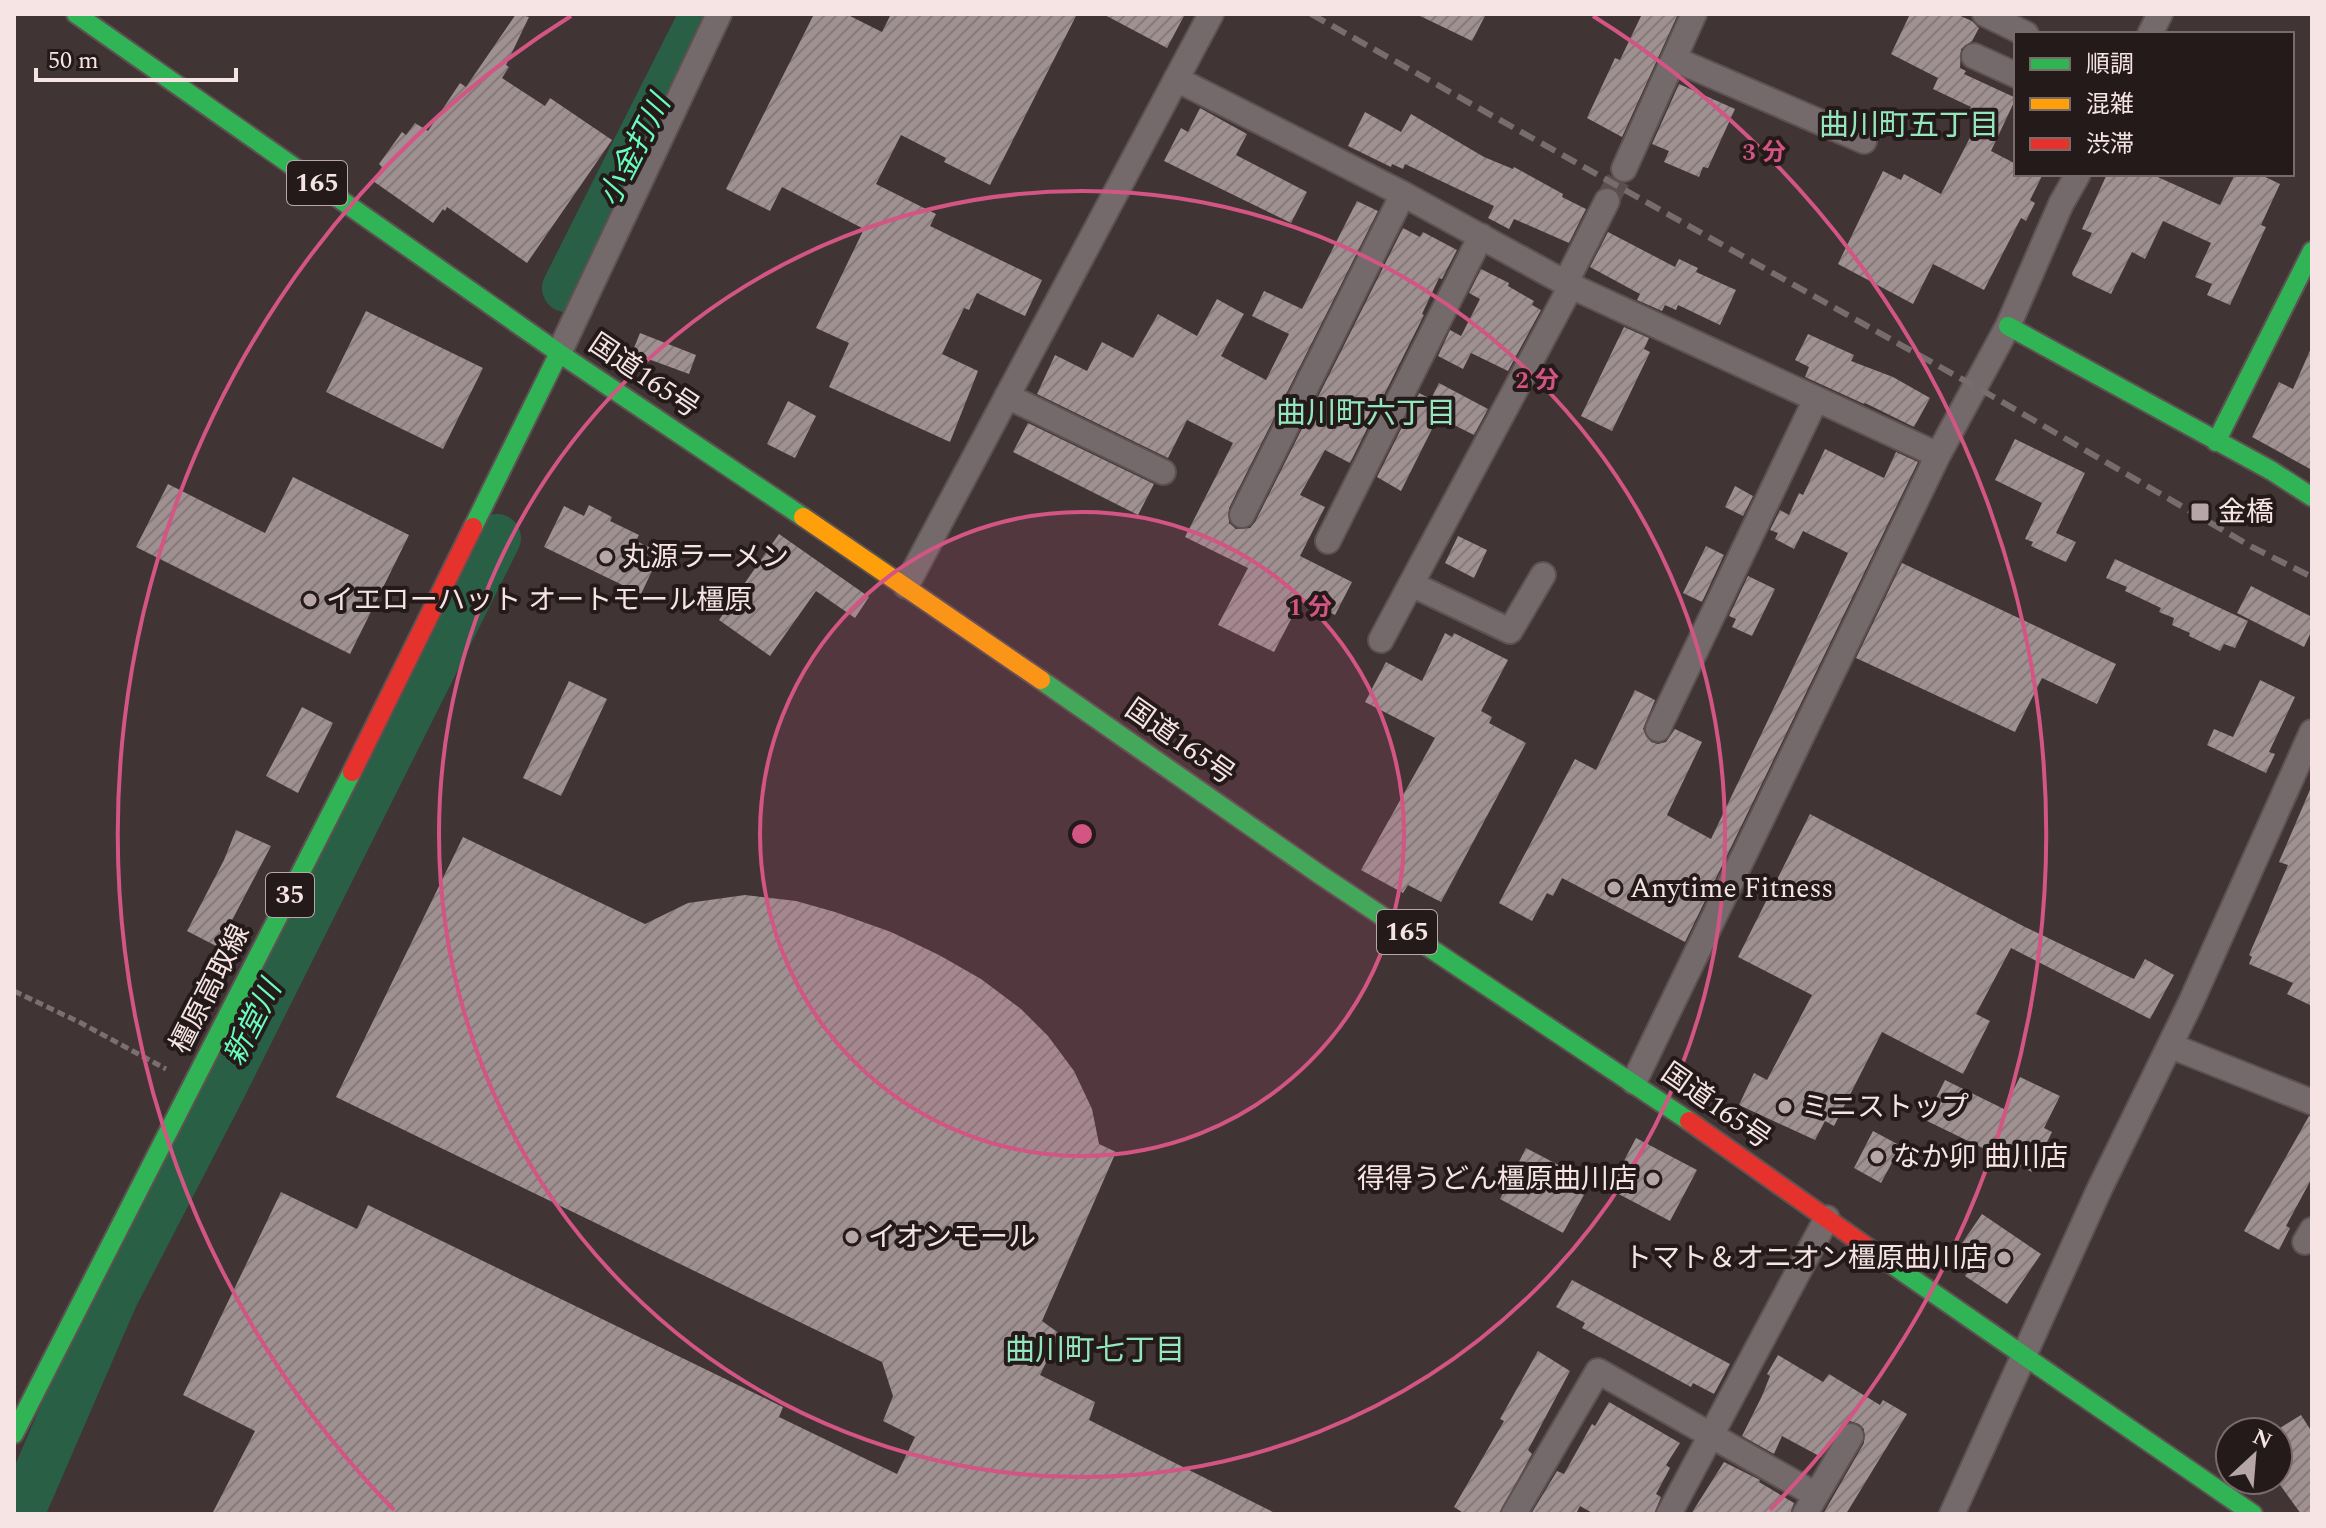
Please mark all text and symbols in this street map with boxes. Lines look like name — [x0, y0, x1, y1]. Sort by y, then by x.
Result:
scale bar — [36, 32, 236, 82]
legend — [2014, 32, 2294, 176]
text: 50 m — [48, 43, 99, 79]
text: 順調 — [2086, 47, 2134, 83]
water label: 小金打川 — [587, 84, 684, 215]
text: 混雑 — [2086, 87, 2134, 123]
district label: 曲川町五丁目 — [1819, 103, 1999, 149]
text: 渋滞 — [2086, 127, 2134, 163]
text: 3 分 — [1742, 135, 1786, 171]
road number: 165 — [287, 161, 347, 205]
street label: 国道165号 — [580, 323, 708, 429]
text: 2 分 — [1515, 363, 1559, 399]
district label: 曲川町六丁目 — [1276, 391, 1456, 437]
place label: 金橋 — [2218, 491, 2274, 534]
marker: 金橋 — [2189, 501, 2211, 523]
place label: 丸源ラーメン — [622, 536, 789, 579]
marker: 丸源ラーメン — [597, 548, 615, 566]
place label: イエローハット オートモール橿原 — [326, 579, 752, 622]
text: 1 分 — [1288, 590, 1332, 626]
marker: イエローハット オートモール橿原 — [301, 591, 319, 609]
street label: 国道165号 — [1116, 688, 1244, 796]
centre of rings — [1068, 820, 1096, 848]
place label: Anytime Fitness — [1630, 867, 1833, 910]
road number: 35 — [266, 873, 314, 917]
marker: Anytime Fitness — [1605, 879, 1623, 897]
road number: 165 — [1377, 910, 1437, 954]
street label: 橿原高取線 — [159, 917, 261, 1061]
water label: 新堂川 — [212, 970, 295, 1074]
street label: 国道165号 — [1652, 1052, 1780, 1160]
place label: ミニストップ — [1801, 1086, 1969, 1129]
marker: ミニストップ — [1776, 1098, 1794, 1116]
place label: なか卯 曲川店 — [1893, 1136, 2068, 1179]
marker: なか卯 曲川店 — [1868, 1148, 1886, 1166]
place label: 得得うどん橿原曲川店 — [1357, 1158, 1637, 1201]
marker: 得得うどん橿原曲川店 — [1644, 1170, 1662, 1188]
place label: イオンモール — [868, 1216, 1036, 1259]
marker: イオンモール — [843, 1228, 861, 1246]
place label: トマト＆オニオン橿原曲川店 — [1624, 1237, 1988, 1280]
marker: トマト＆オニオン橿原曲川店 — [1995, 1249, 2013, 1267]
district label: 曲川町七丁目 — [1005, 1328, 1185, 1374]
north arrow — [2214, 1416, 2294, 1496]
text: N — [2247, 1421, 2277, 1458]

